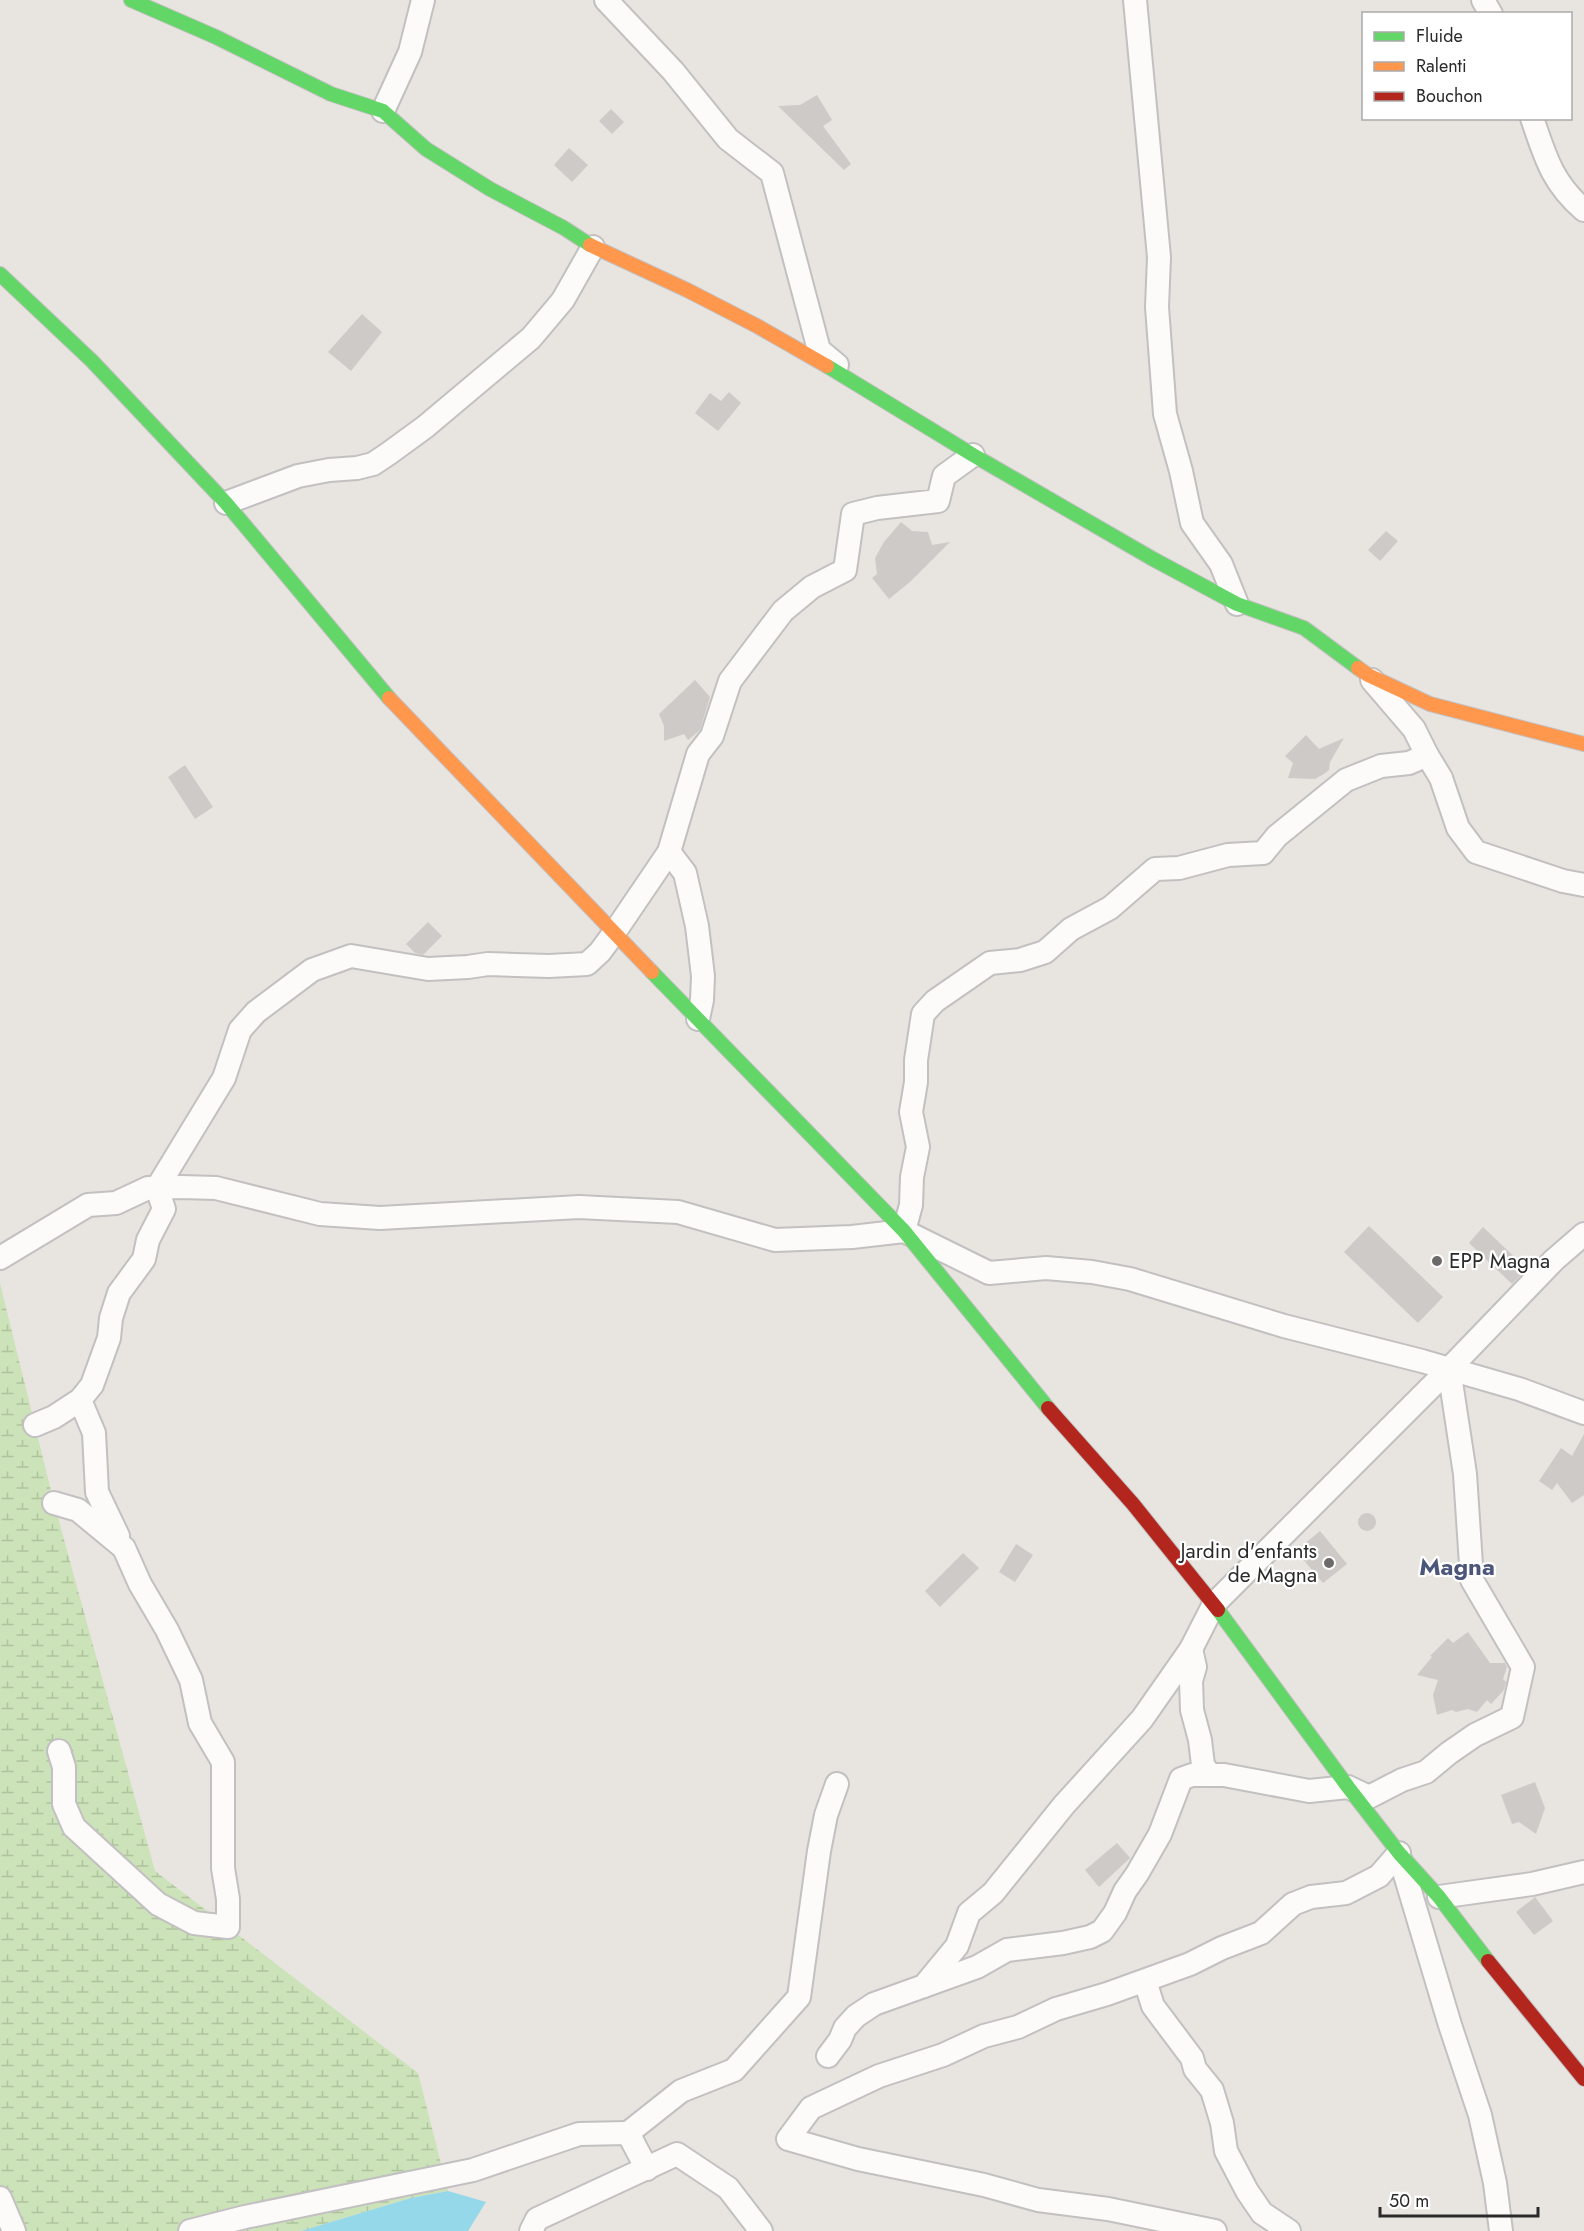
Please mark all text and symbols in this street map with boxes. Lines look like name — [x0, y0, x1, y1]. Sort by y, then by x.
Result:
legend — [1362, 12, 1572, 120]
text: Fluide — [1416, 23, 1463, 49]
text: Ralenti — [1416, 53, 1467, 79]
text: Bouchon — [1416, 83, 1483, 109]
place label: EPP Magna — [1449, 1246, 1550, 1276]
marker: EPP Magna — [1430, 1254, 1444, 1268]
place label: Jardin d'enfants de Magna — [1178, 1536, 1317, 1590]
district label: Magna — [1419, 1549, 1495, 1584]
marker: Jardin d'enfants de Magna — [1322, 1556, 1336, 1570]
scale bar — [1380, 2180, 1538, 2218]
text: 50 m — [1389, 2188, 1429, 2214]

